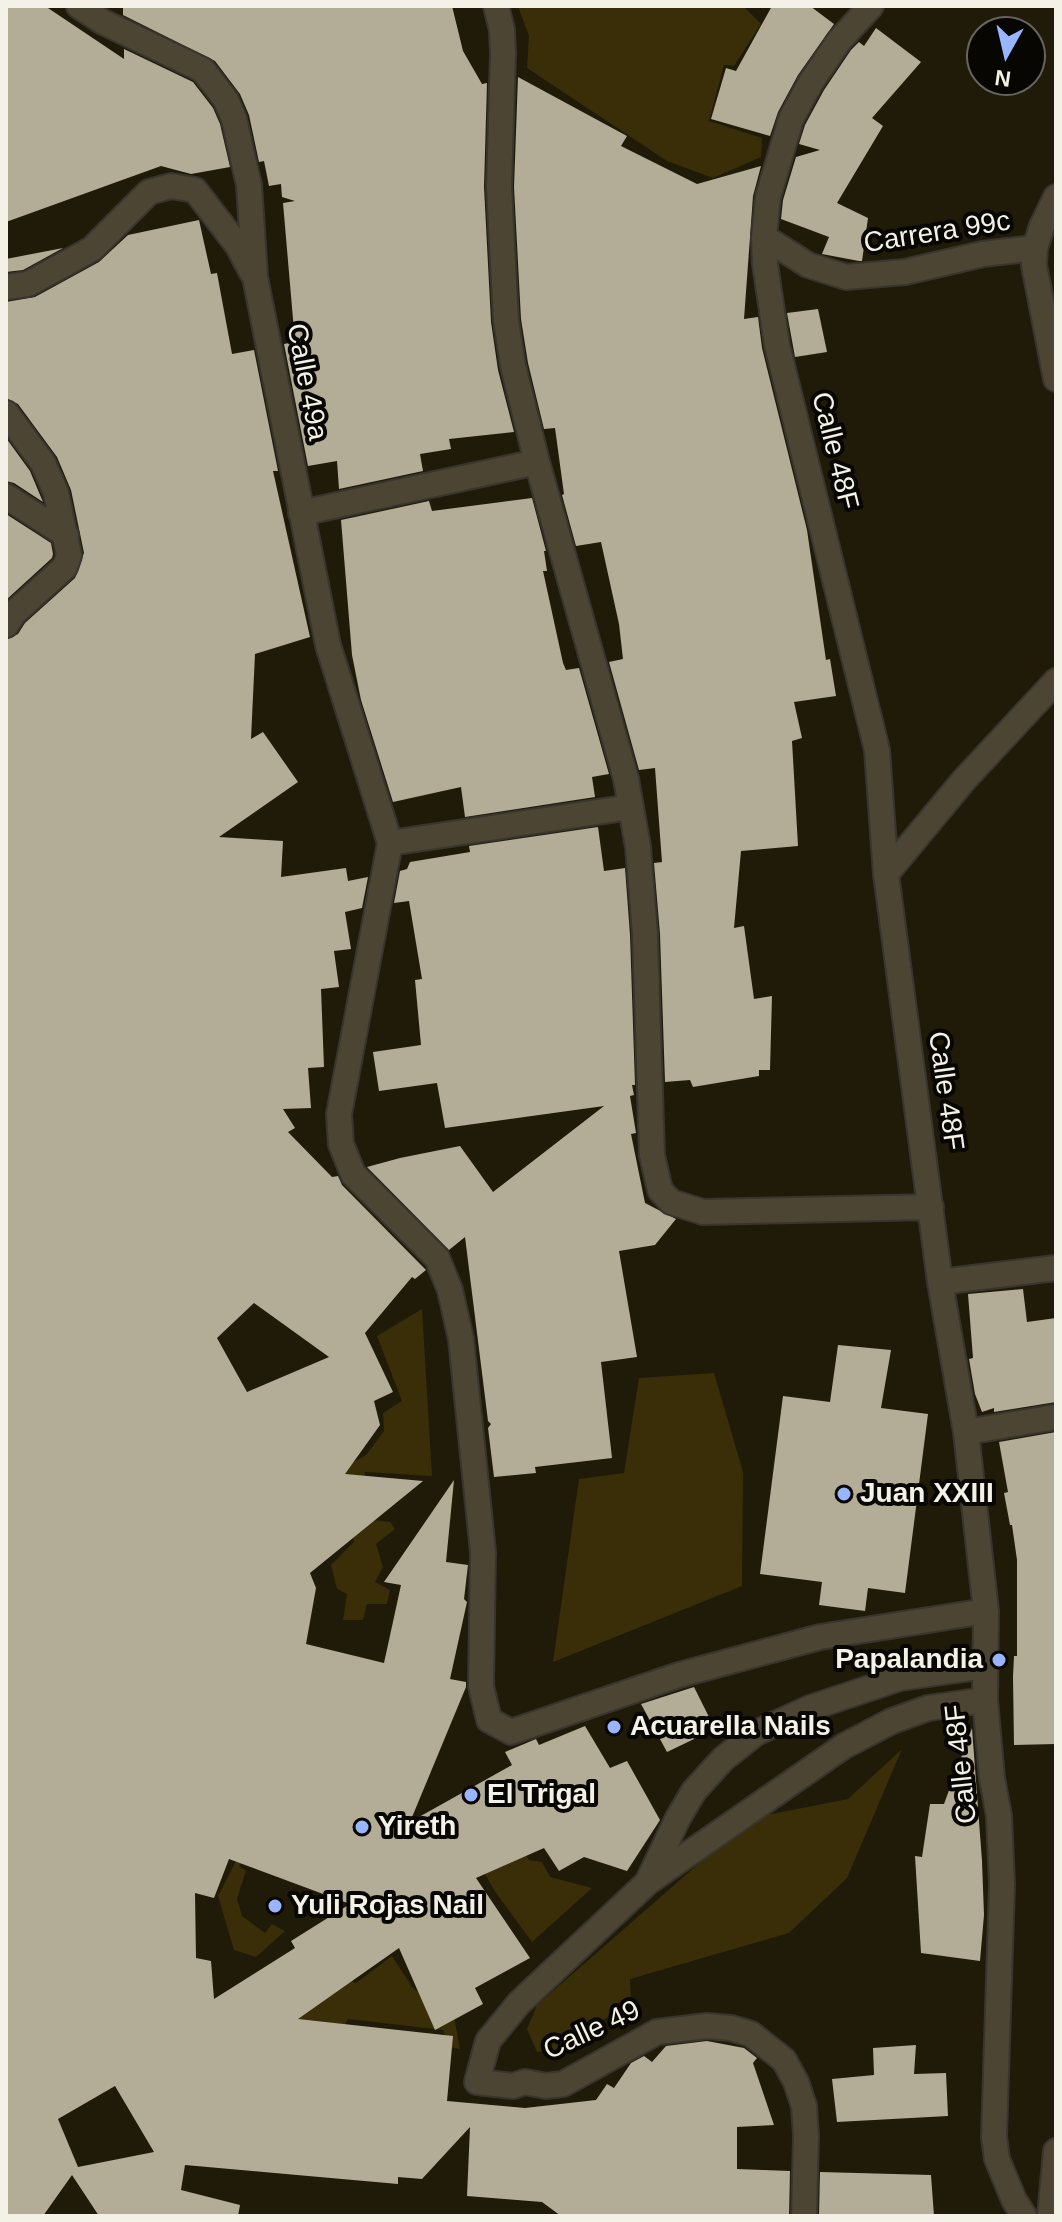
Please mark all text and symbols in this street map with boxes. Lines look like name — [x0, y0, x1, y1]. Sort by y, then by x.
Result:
north arrow — [966, 16, 1046, 96]
text: N — [993, 65, 1012, 92]
street label: Carrera 99c — [861, 205, 1013, 261]
street label: Calle 49a — [278, 321, 334, 443]
street label: Calle 48F — [803, 389, 865, 513]
street label: Calle 48F — [920, 1029, 970, 1153]
place label: Juan XXIII — [860, 1477, 994, 1511]
marker: Juan XXIII — [835, 1485, 853, 1503]
place label: Papalandia — [835, 1643, 983, 1677]
marker: Papalandia — [990, 1651, 1008, 1669]
street label: Calle 48F — [939, 1703, 985, 1825]
place label: Acuarella Nails — [630, 1710, 831, 1744]
marker: Acuarella Nails — [605, 1718, 623, 1736]
place label: El Trigal — [487, 1778, 596, 1812]
marker: El Trigal — [462, 1786, 480, 1804]
place label: Yireth — [378, 1810, 456, 1844]
marker: Yireth — [353, 1818, 371, 1836]
place label: Yuli Rojas Nail — [291, 1889, 484, 1923]
marker: Yuli Rojas Nail — [266, 1897, 284, 1915]
street label: Calle 49 — [538, 1994, 646, 2068]

